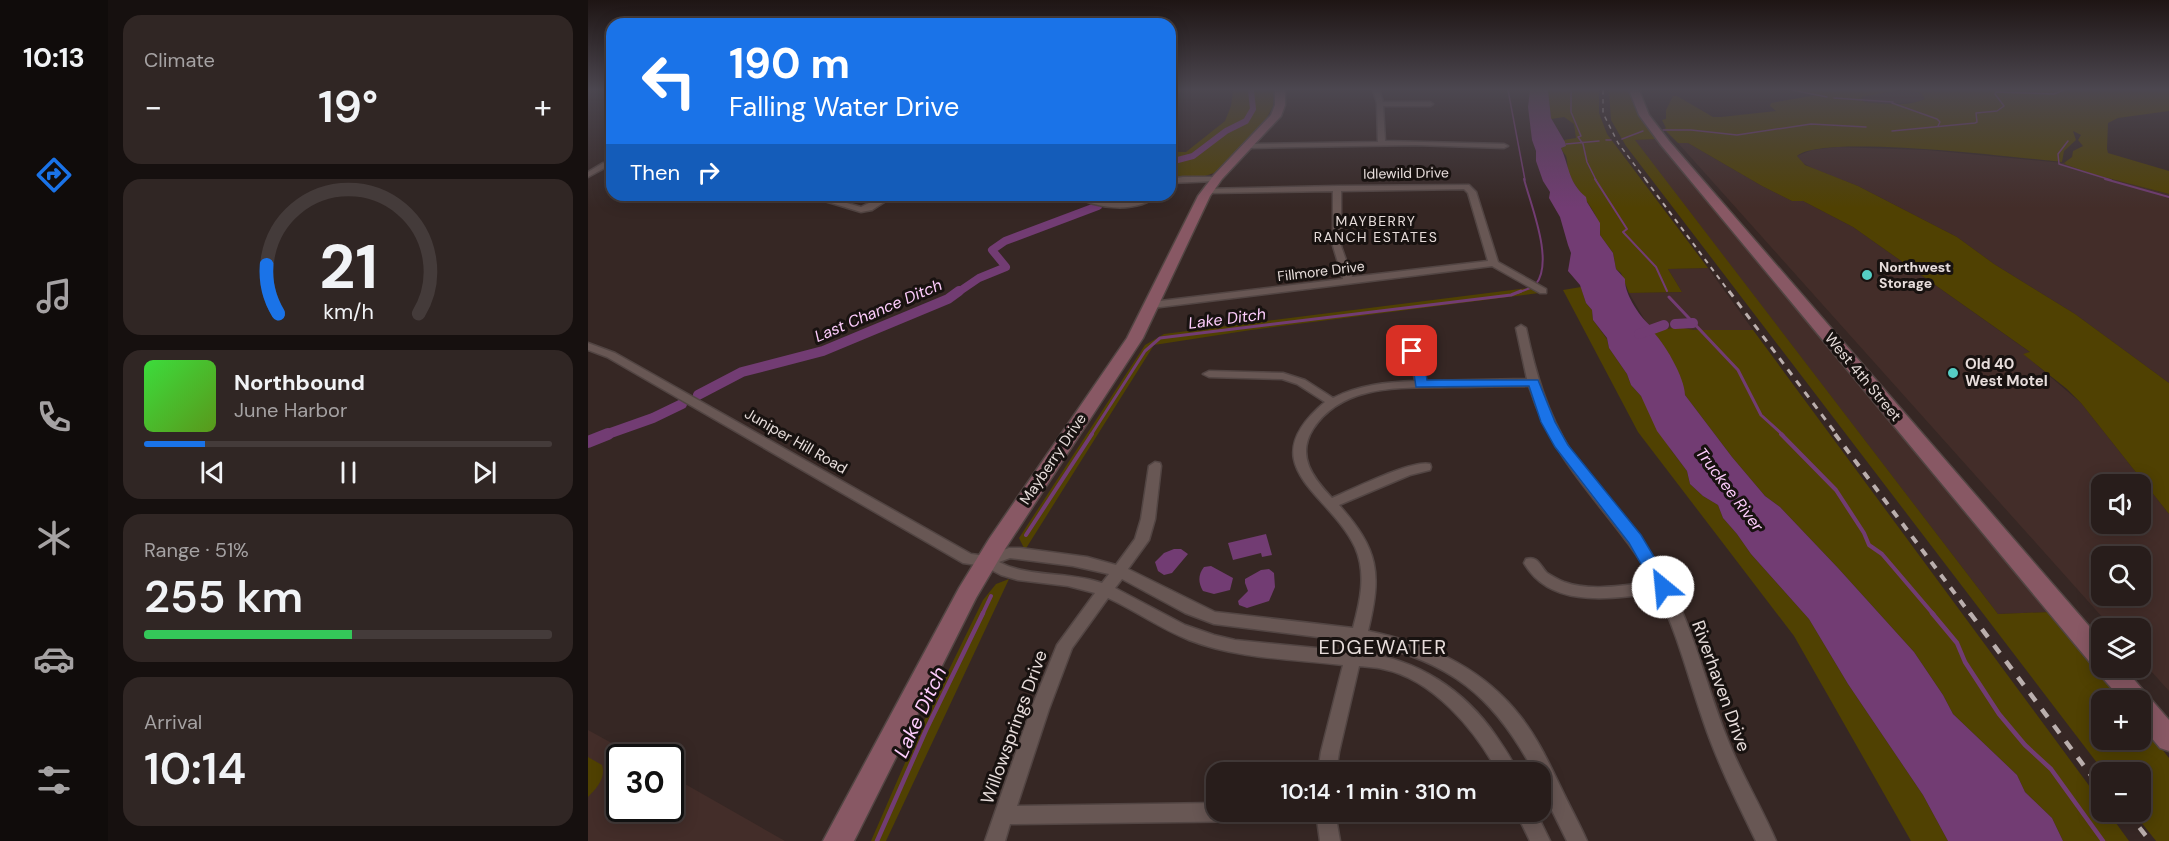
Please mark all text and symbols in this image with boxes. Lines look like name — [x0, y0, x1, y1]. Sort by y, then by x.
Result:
text: 190 m — [729, 36, 850, 91]
text: 10:13 — [23, 40, 85, 75]
icon: left — [630, 42, 708, 120]
text: Climate — [144, 47, 215, 73]
text: 19° — [318, 77, 378, 136]
text: − — [144, 85, 162, 128]
text: + — [534, 85, 552, 128]
text: Falling Water Drive — [729, 89, 959, 124]
icon: directions — [33, 154, 75, 196]
icon: right — [692, 156, 725, 189]
text: Then — [630, 158, 680, 187]
street label: Idlewild Drive — [1363, 163, 1449, 183]
district label: MAYBERRY RANCH ESTATES — [1314, 212, 1438, 246]
text: 21 — [319, 226, 377, 307]
street label: Fillmore Drive — [1276, 257, 1366, 285]
place label: Northwest Storage — [1879, 258, 1951, 292]
marker: Northwest Storage — [1860, 268, 1874, 282]
water label: Last Chance Ditch — [811, 274, 945, 347]
icon: music — [33, 275, 75, 317]
text: km/h — [323, 298, 373, 326]
water label: Lake Ditch — [1187, 303, 1267, 334]
pin — [1386, 325, 1437, 376]
street label: West 4th Street — [1820, 329, 1906, 425]
icon: arrive — [1395, 334, 1428, 367]
place label: Old 40 West Motel — [1965, 354, 2048, 391]
marker: Old 40 West Motel — [1946, 366, 1960, 380]
text: Northbound — [234, 368, 365, 397]
icon: phone — [33, 396, 75, 438]
text: June Harbor — [234, 397, 347, 423]
street label: Juniper Hill Road — [741, 404, 851, 478]
street label: Mayberry Drive — [1015, 410, 1091, 508]
water label: Truckee River — [1691, 443, 1769, 536]
icon: previous — [196, 456, 229, 489]
icon: pause — [332, 456, 365, 489]
icon: next — [468, 456, 501, 489]
map controls — [2091, 474, 2151, 822]
button: sound — [2091, 474, 2151, 534]
icon: climate — [33, 517, 75, 559]
text: Range · 51% — [144, 537, 249, 563]
button: search — [2091, 546, 2151, 606]
position arrow — [1631, 555, 1695, 619]
text: 255 km — [144, 567, 303, 626]
street label: Riverhaven Drive — [1686, 617, 1756, 755]
button: layers — [2091, 618, 2151, 678]
district label: EDGEWATER — [1318, 634, 1448, 660]
icon: car — [33, 638, 75, 680]
street label: Willowsprings Drive — [975, 647, 1053, 807]
water label: Lake Ditch — [888, 662, 952, 762]
button: + — [2091, 690, 2151, 750]
text: Arrival — [144, 709, 202, 735]
text: 10:14 — [144, 739, 246, 798]
speed limit sign: 30 — [606, 744, 684, 822]
icon: filters — [33, 759, 75, 801]
button: − — [2091, 762, 2151, 822]
text: 10:14 · 1 min · 310 m — [1280, 777, 1477, 806]

